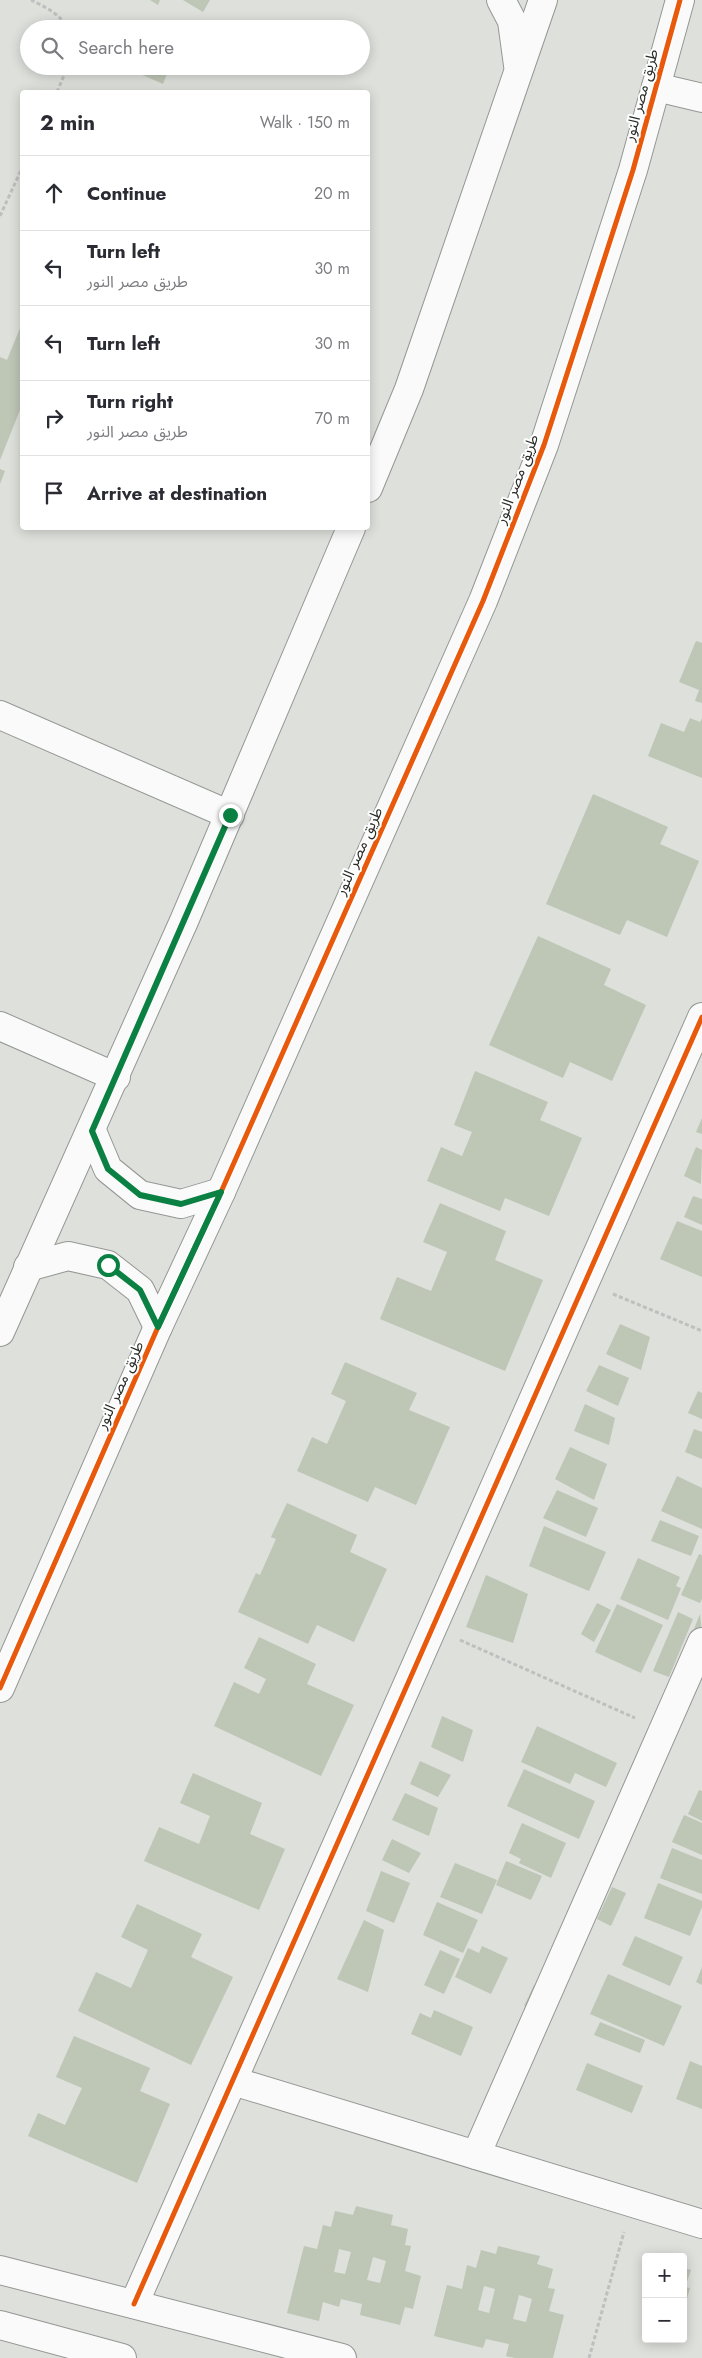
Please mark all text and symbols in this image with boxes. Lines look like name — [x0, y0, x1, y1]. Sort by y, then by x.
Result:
search box — [20, 20, 370, 75]
icon: search — [38, 34, 66, 62]
text: Search here — [78, 34, 174, 61]
street label: طريق مصر النور — [618, 47, 664, 144]
text: 2 min — [40, 108, 95, 138]
text: Walk · 150 m — [260, 111, 350, 134]
icon: ahead — [40, 179, 68, 207]
text: Continue — [87, 180, 166, 207]
text: 20 m — [314, 182, 350, 205]
text: Turn left — [87, 238, 160, 265]
icon: left — [40, 254, 68, 282]
text: 30 m — [314, 257, 350, 280]
text: طريق مصر النور — [87, 270, 188, 293]
icon: left — [40, 329, 68, 357]
text: Turn left — [87, 330, 160, 357]
text: 30 m — [314, 332, 350, 355]
text: Turn right — [87, 388, 173, 415]
icon: right — [40, 404, 68, 432]
text: 70 m — [315, 407, 350, 430]
text: طريق مصر النور — [87, 420, 188, 443]
street label: طريق مصر النور — [489, 431, 544, 528]
icon: arrive — [40, 479, 68, 507]
text: Arrive at destination — [87, 480, 267, 507]
street label: طريق مصر النور — [329, 803, 388, 900]
route end — [219, 804, 242, 827]
route start — [97, 1254, 120, 1277]
street label: طريق مصر النور — [90, 1337, 149, 1434]
map controls — [642, 2253, 687, 2343]
button: + — [642, 2253, 687, 2298]
button: − — [642, 2298, 687, 2343]

